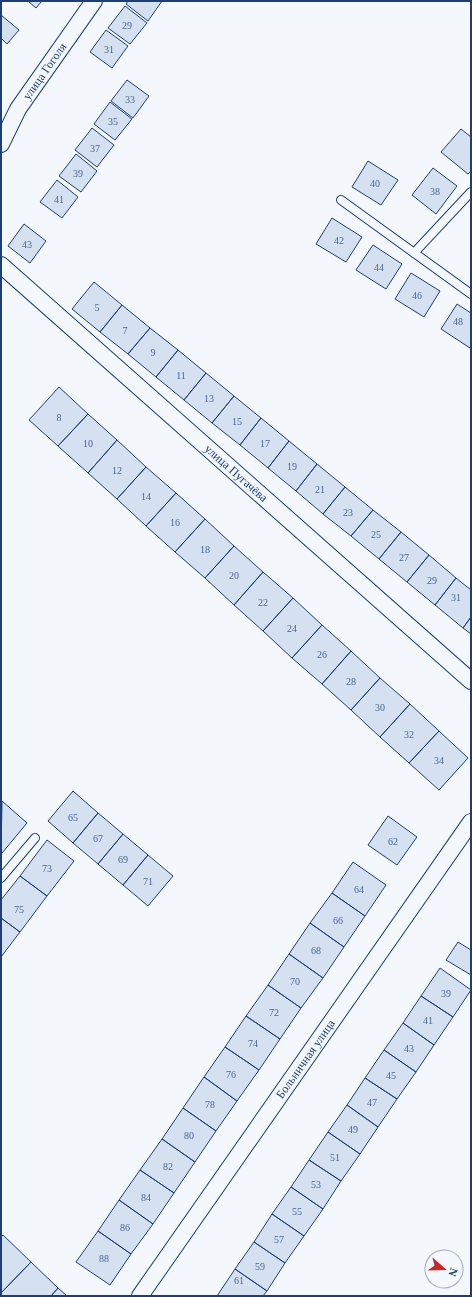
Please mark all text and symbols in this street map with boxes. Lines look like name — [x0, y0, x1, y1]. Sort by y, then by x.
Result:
house number: 29 — [122, 20, 132, 31]
street label: улица Гоголя — [20, 40, 70, 103]
house number: 31 — [104, 44, 114, 55]
house number: 33 — [125, 94, 135, 105]
house number: 35 — [108, 116, 118, 127]
house number: 37 — [90, 143, 100, 154]
house number: 39 — [73, 168, 83, 179]
house number: 40 — [370, 178, 380, 189]
house number: 38 — [430, 186, 440, 197]
house number: 41 — [54, 194, 64, 205]
house number: 42 — [334, 235, 344, 246]
house number: 43 — [22, 239, 32, 250]
house number: 44 — [374, 262, 384, 273]
house number: 46 — [412, 290, 422, 301]
house number: 5 — [95, 302, 100, 313]
house number: 48 — [453, 316, 463, 327]
house number: 7 — [123, 325, 128, 336]
house number: 9 — [151, 347, 156, 358]
house number: 11 — [176, 370, 186, 381]
house number: 13 — [204, 393, 214, 404]
house number: 8 — [57, 412, 62, 423]
house number: 15 — [232, 416, 242, 427]
house number: 10 — [83, 438, 93, 449]
house number: 17 — [260, 438, 270, 449]
street label: улица Пугачёва — [202, 442, 271, 505]
house number: 19 — [287, 461, 297, 472]
house number: 12 — [112, 465, 122, 476]
house number: 21 — [315, 484, 325, 495]
house number: 14 — [141, 491, 151, 502]
house number: 23 — [343, 507, 353, 518]
house number: 16 — [170, 517, 180, 528]
house number: 25 — [371, 529, 381, 540]
house number: 18 — [200, 544, 210, 555]
house number: 27 — [399, 552, 409, 563]
house number: 20 — [229, 570, 239, 581]
house number: 29 — [427, 575, 437, 586]
house number: 31 — [451, 592, 461, 603]
house number: 22 — [258, 597, 268, 608]
house number: 24 — [287, 623, 297, 634]
house number: 26 — [317, 649, 327, 660]
house number: 28 — [346, 676, 356, 687]
house number: 30 — [375, 702, 385, 713]
house number: 32 — [404, 729, 414, 740]
house number: 34 — [434, 755, 444, 766]
house number: 65 — [68, 812, 78, 823]
house number: 67 — [93, 833, 103, 844]
house number: 62 — [388, 836, 398, 847]
house number: 69 — [118, 854, 128, 865]
house number: 73 — [42, 863, 52, 874]
house number: 71 — [143, 876, 153, 887]
house number: 64 — [354, 884, 364, 895]
house number: 75 — [14, 904, 24, 915]
house number: 66 — [333, 915, 343, 926]
house number: 68 — [311, 945, 321, 956]
house number: 70 — [290, 976, 300, 987]
house number: 39 — [441, 988, 451, 999]
house number: 72 — [269, 1007, 279, 1018]
house number: 41 — [423, 1015, 433, 1026]
street label: Больничная улица — [273, 1016, 338, 1101]
house number: 74 — [248, 1038, 258, 1049]
house number: 43 — [404, 1043, 414, 1054]
house number: 76 — [226, 1069, 236, 1080]
house number: 45 — [386, 1070, 396, 1081]
house number: 47 — [367, 1097, 377, 1108]
house number: 78 — [205, 1099, 215, 1110]
house number: 49 — [348, 1124, 358, 1135]
house number: 80 — [184, 1130, 194, 1141]
house number: 51 — [330, 1152, 340, 1163]
house number: 82 — [163, 1161, 173, 1172]
house number: 53 — [311, 1179, 321, 1190]
house number: 84 — [141, 1192, 151, 1203]
house number: 55 — [292, 1206, 302, 1217]
house number: 86 — [120, 1222, 130, 1233]
house number: 57 — [274, 1234, 284, 1245]
north arrow — [424, 1249, 464, 1289]
house number: 88 — [99, 1253, 109, 1264]
house number: 59 — [255, 1261, 265, 1272]
text: N — [446, 1267, 460, 1278]
house number: 61 — [234, 1275, 244, 1286]

